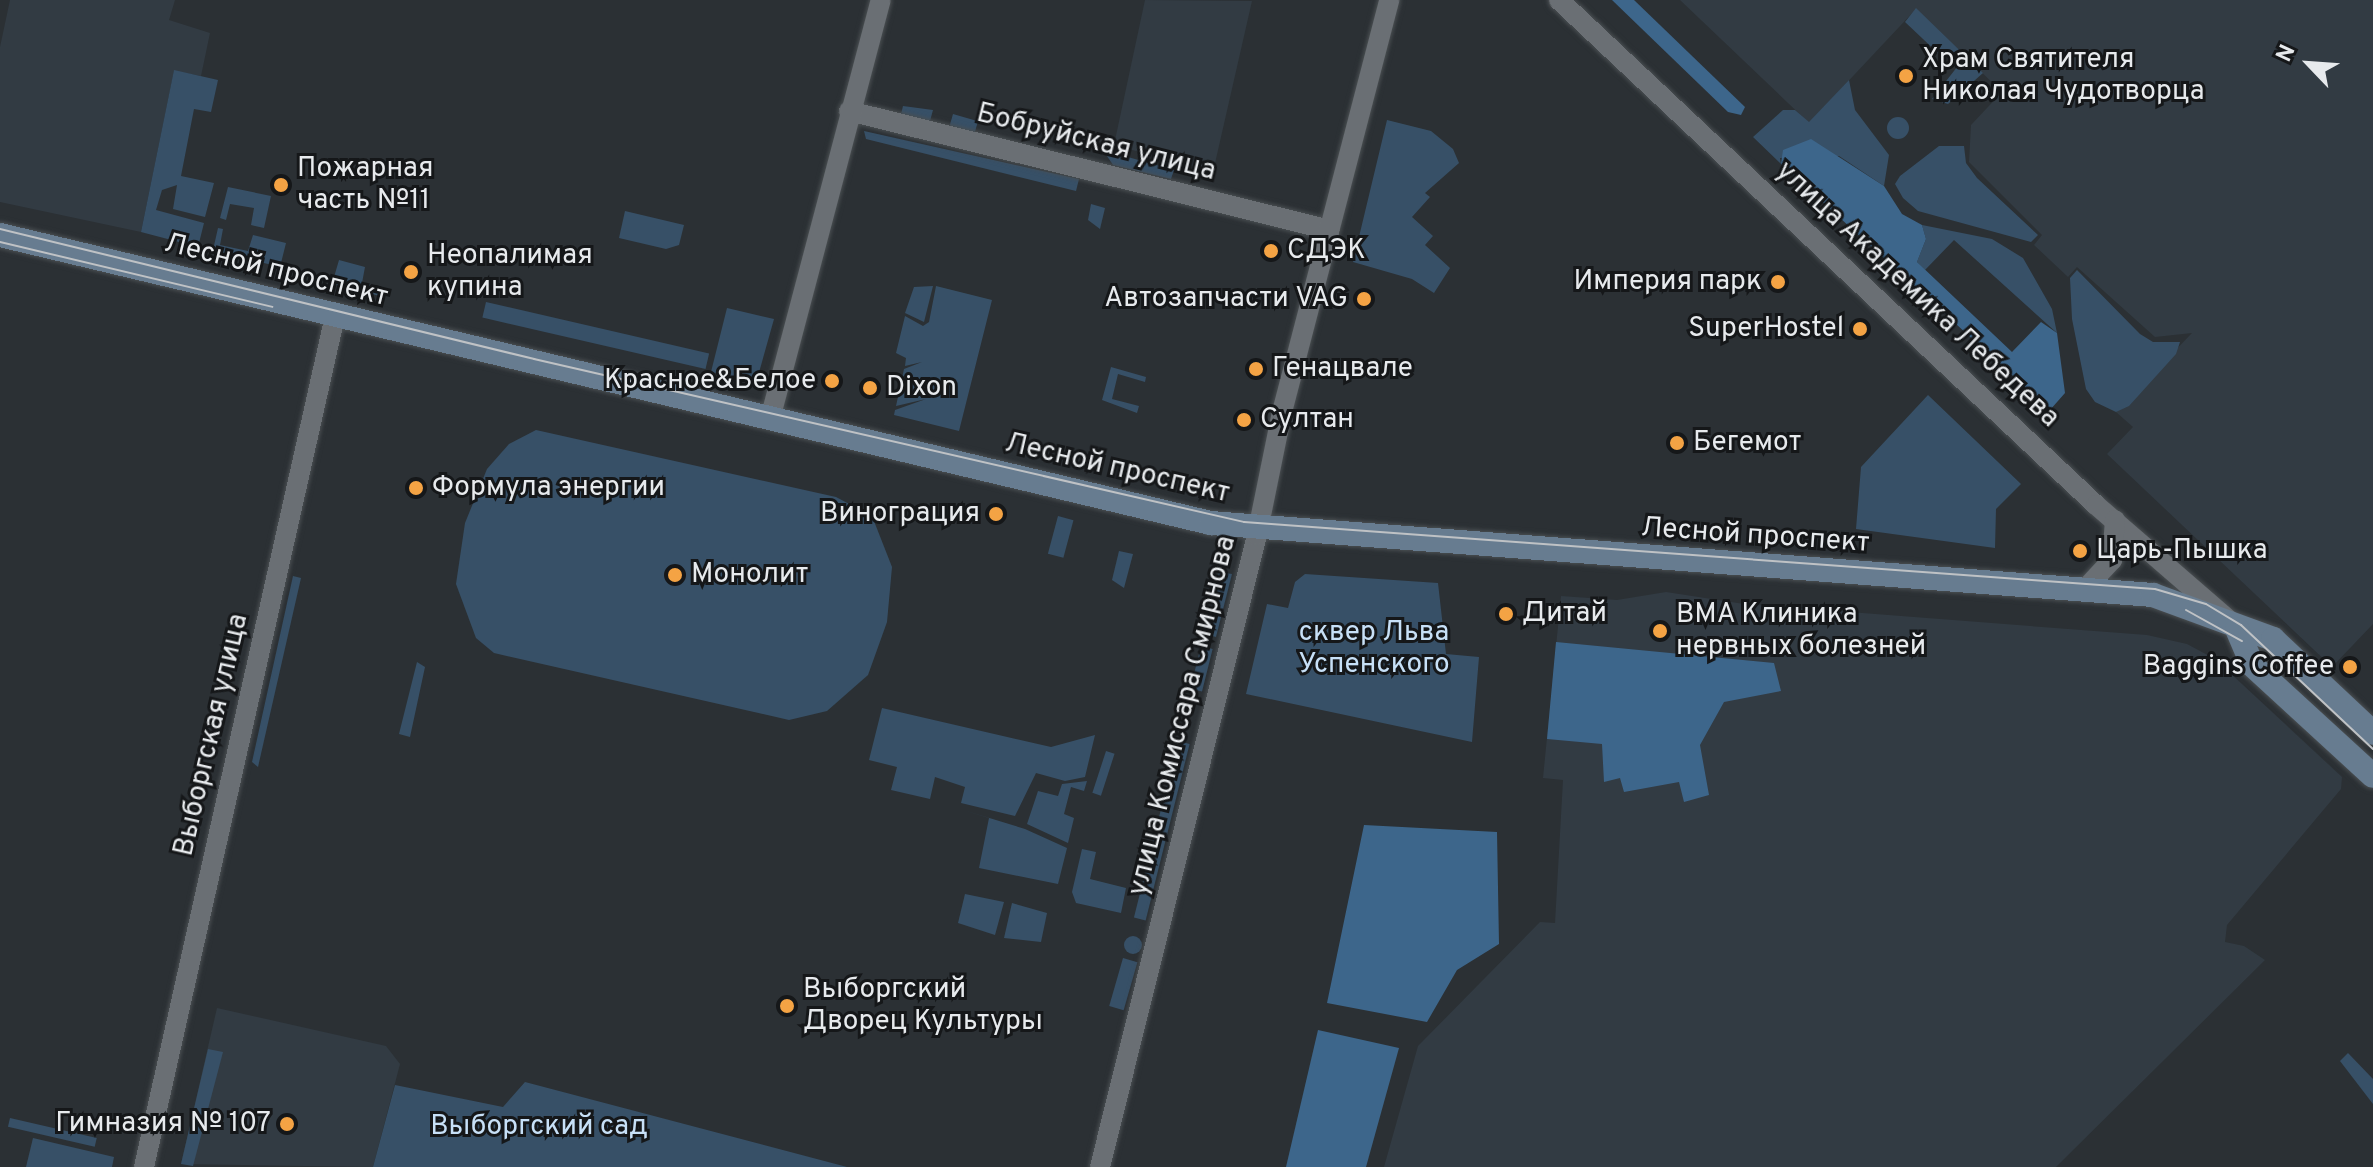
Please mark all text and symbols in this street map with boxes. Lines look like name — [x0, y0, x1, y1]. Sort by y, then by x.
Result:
north arrow — [2269, 24, 2349, 104]
text: N — [2271, 41, 2302, 67]
place label: Храм Святителя Николая Чудотворца — [1922, 43, 2204, 109]
marker: Храм Святителя Николая Чудотворца — [1897, 67, 1915, 85]
street label: Бобруйская улица — [973, 97, 1219, 189]
place label: Пожарная часть №11 — [297, 152, 434, 218]
street label: улица Академика Лебедева — [1768, 154, 2066, 436]
marker: Пожарная часть №11 — [272, 176, 290, 194]
street label: Лесной проспект — [161, 227, 391, 315]
place label: СДЭК — [1287, 234, 1366, 268]
place label: Неопалимая купина — [427, 239, 593, 305]
marker: СДЭК — [1262, 242, 1280, 260]
marker: Неопалимая купина — [402, 263, 420, 281]
place label: Империя парк — [1574, 265, 1762, 299]
marker: Империя парк — [1769, 273, 1787, 291]
place label: Автозапчасти VAG — [1104, 282, 1348, 316]
marker: Автозапчасти VAG — [1355, 290, 1373, 308]
place label: SuperHostel — [1688, 312, 1844, 346]
marker: SuperHostel — [1851, 320, 1869, 338]
place label: Генацвале — [1272, 352, 1413, 386]
marker: Генацвале — [1247, 360, 1265, 378]
place label: Красное&Белое — [604, 364, 816, 398]
place label: Dixon — [886, 371, 957, 405]
marker: Красное&Белое — [823, 372, 841, 390]
marker: Dixon — [861, 379, 879, 397]
place label: Султан — [1260, 403, 1354, 437]
marker: Султан — [1235, 411, 1253, 429]
place label: Бегемот — [1693, 426, 1802, 460]
street label: Лесной проспект — [1001, 427, 1233, 511]
marker: Бегемот — [1668, 434, 1686, 452]
place label: Формула энергии — [432, 471, 665, 505]
marker: Формула энергии — [407, 479, 425, 497]
place label: Винограция — [820, 497, 980, 531]
marker: Винограция — [987, 505, 1005, 523]
street label: Лесной проспект — [1639, 511, 1871, 561]
street label: улица Комиссара Смирнова — [1122, 533, 1244, 899]
place label: Царь-Пышка — [2096, 534, 2267, 568]
marker: Царь-Пышка — [2071, 542, 2089, 560]
place label: Монолит — [691, 558, 808, 592]
marker: Монолит — [666, 566, 684, 584]
place label: Дитай — [1522, 597, 1607, 631]
place label: ВМА Клиника нервных болезней — [1676, 598, 1926, 664]
marker: Дитай — [1497, 605, 1515, 623]
street label: Выборгская улица — [168, 610, 256, 860]
park label: сквер Льва Успенского — [1298, 616, 1450, 682]
marker: ВМА Клиника нервных болезней — [1651, 622, 1669, 640]
place label: Baggins Coffee — [2143, 650, 2334, 684]
marker: Baggins Coffee — [2341, 658, 2359, 676]
place label: Выборгский Дворец Культуры — [803, 973, 1043, 1039]
marker: Выборгский Дворец Культуры — [778, 997, 796, 1015]
place label: Гимназия № 107 — [55, 1107, 271, 1141]
park label: Выборгский сад — [430, 1110, 648, 1144]
marker: Гимназия № 107 — [278, 1115, 296, 1133]

